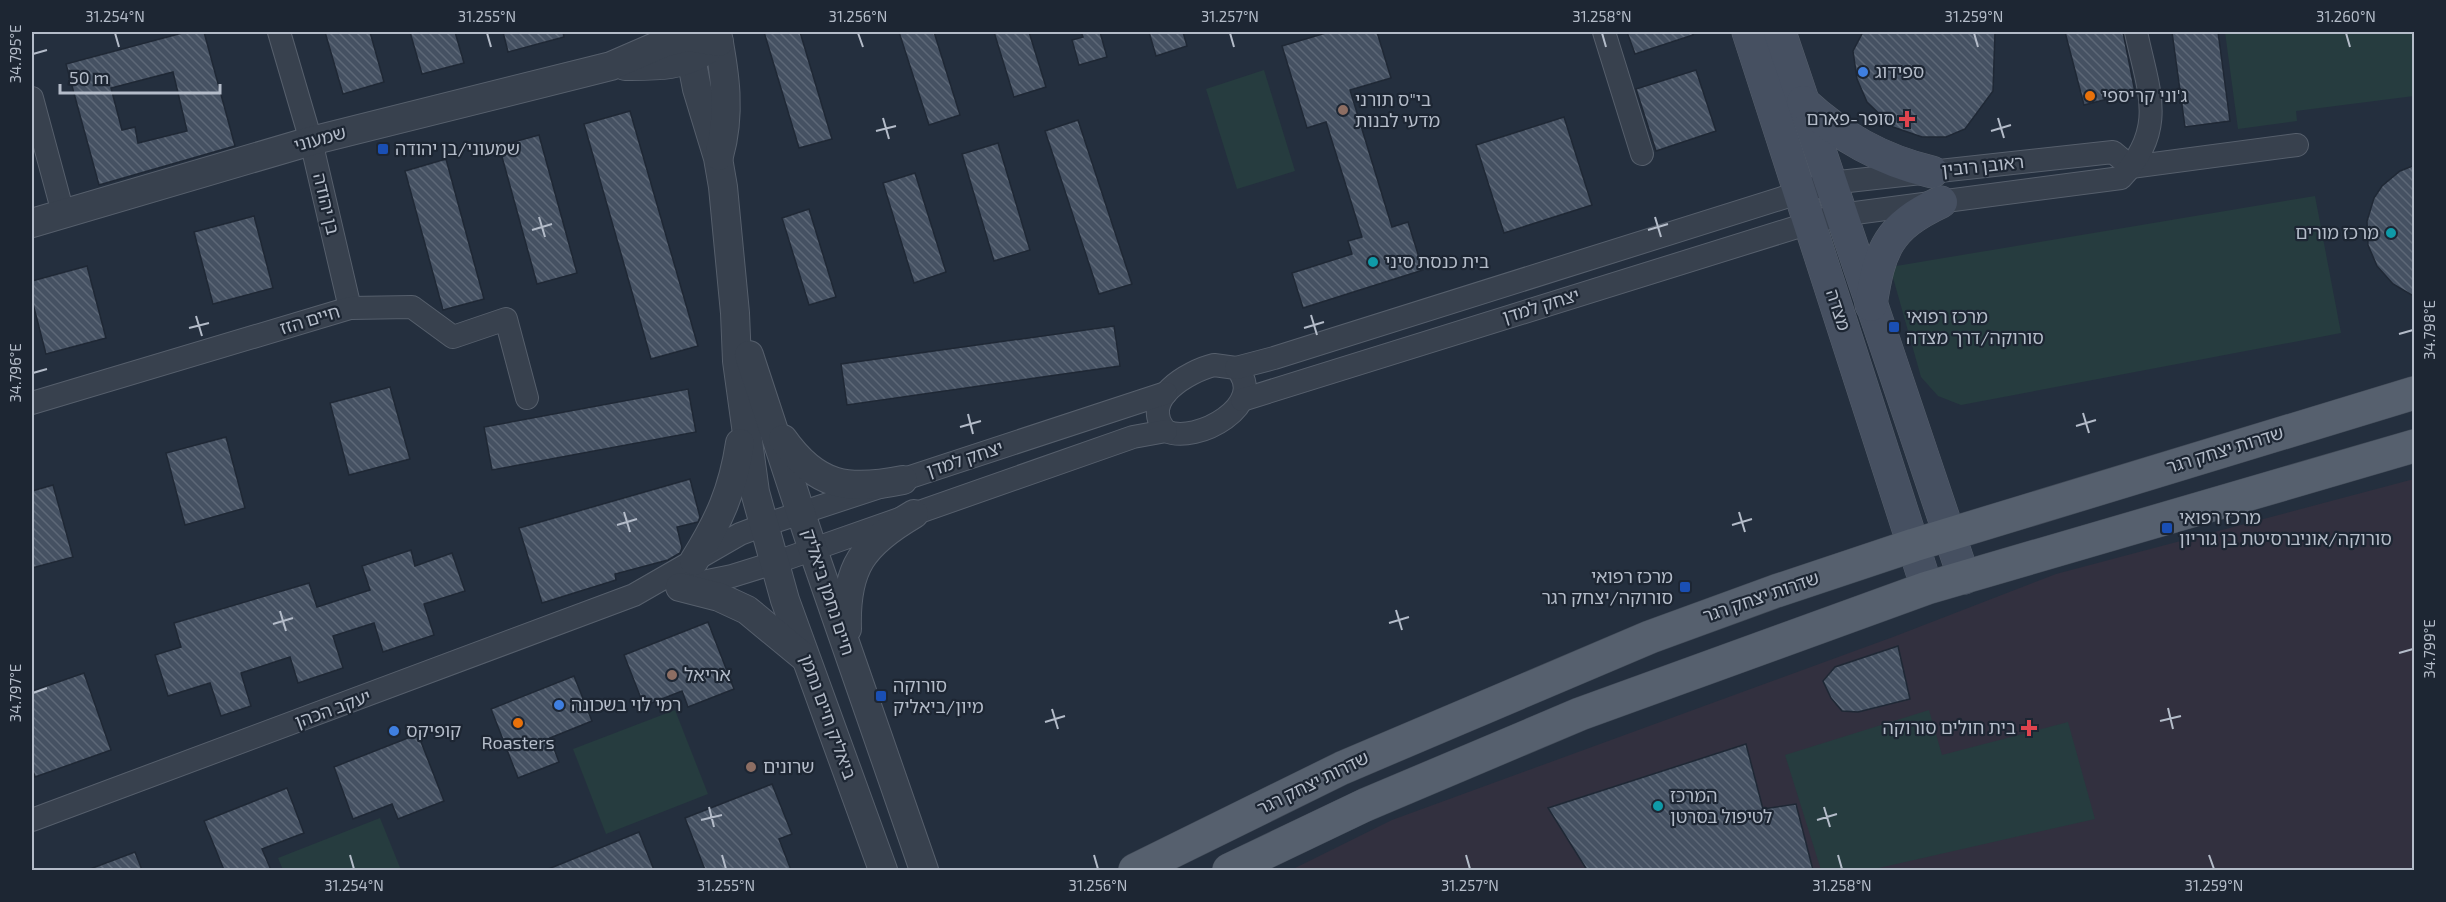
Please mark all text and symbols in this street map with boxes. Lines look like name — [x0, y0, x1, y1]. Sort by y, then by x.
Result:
text: 31.254°N — [85, 7, 145, 25]
text: 31.255°N — [458, 7, 516, 25]
text: 31.256°N — [829, 7, 887, 25]
text: 31.257°N — [1201, 7, 1259, 25]
text: 31.258°N — [1572, 7, 1632, 25]
text: 31.259°N — [1945, 7, 2003, 25]
text: 31.260°N — [2316, 7, 2376, 25]
text: 34.795°E — [6, 25, 24, 83]
scale bar — [60, 57, 220, 95]
place label: ספידוג — [1875, 60, 1924, 82]
marker: ספידוג — [1856, 65, 1870, 79]
text: 50 m — [69, 66, 109, 88]
place label: ג'וני קריספי — [2102, 84, 2187, 106]
place label: בי"ס תורני מדעי לבנות — [1355, 88, 1440, 131]
marker: ג'וני קריספי — [2083, 89, 2097, 103]
marker: בי"ס תורני מדעי לבנות — [1336, 103, 1350, 117]
place label: סופר-פארם — [1806, 107, 1895, 129]
marker: סופר-פארם — [1900, 112, 1914, 126]
street label: שמעוני — [291, 121, 348, 156]
place label: שמעוני/בן יהודה — [395, 137, 520, 159]
marker: שמעוני/בן יהודה — [376, 142, 390, 156]
street label: ראובן רובין — [1941, 150, 2025, 180]
street label: בן יהודה — [309, 171, 345, 237]
place label: מרכז מורים — [2295, 221, 2379, 243]
marker: מרכז מורים — [2384, 226, 2398, 240]
place label: בית כנסת סיני — [1385, 250, 1489, 272]
marker: בית כנסת סיני — [1366, 255, 1380, 269]
street label: יצחק למדן — [1499, 283, 1582, 327]
street label: מצדה — [1822, 286, 1856, 333]
street label: חיים הזז — [277, 300, 342, 339]
text: 34.798°E — [2420, 300, 2438, 360]
place label: מרכז רפואי סורוקה/דרך מצדה — [1906, 305, 2044, 348]
marker: מרכז רפואי סורוקה/דרך מצדה — [1887, 320, 1901, 334]
text: 34.796°E — [6, 343, 24, 403]
street label: שדרות יצחק רגר — [2163, 421, 2286, 477]
street label: יצחק למדן — [923, 435, 1006, 481]
place label: מרכז רפואי סורוקה/אוניברסיטת בן גוריון — [2179, 506, 2392, 549]
marker: מרכז רפואי סורוקה/אוניברסיטת בן גוריון — [2160, 521, 2174, 535]
street label: חיים נחמן ביאליק — [798, 526, 860, 658]
place label: מרכז רפואי סורוקה/יצחק רגר — [1541, 565, 1673, 608]
street label: שדרות יצחק רגר — [1700, 566, 1822, 626]
marker: מרכז רפואי סורוקה/יצחק רגר — [1678, 580, 1692, 594]
text: 34.799°E — [2420, 619, 2438, 679]
street label: ביאליק חיים נחמן — [796, 651, 862, 782]
place label: אריאל — [684, 663, 731, 685]
text: 34.797°E — [6, 664, 24, 722]
marker: אריאל — [665, 668, 679, 682]
place label: סורוקה מיון/ביאליק — [893, 674, 984, 717]
street label: יעקב הכהן — [292, 684, 374, 732]
marker: סורוקה מיון/ביאליק — [874, 689, 888, 703]
place label: רמי לוי בשכונה — [571, 693, 681, 715]
marker: רמי לוי בשכונה — [552, 698, 566, 712]
marker: Roasters — [511, 716, 525, 730]
place label: בית חולים סורוקה — [1882, 716, 2016, 738]
place label: קופיקס — [406, 719, 461, 741]
marker: בית חולים סורוקה — [2020, 719, 2038, 737]
marker: קופיקס — [387, 724, 401, 738]
place label: Roasters — [481, 731, 555, 753]
street label: שדרות יצחק רגר — [1253, 746, 1372, 819]
place label: שרונים — [763, 755, 815, 777]
marker: שרונים — [744, 760, 758, 774]
place label: המרכז לטיפול בסרטן — [1670, 784, 1772, 827]
marker: המרכז לטיפול בסרטן — [1651, 799, 1665, 813]
text: 31.254°N — [324, 876, 384, 894]
text: 31.255°N — [697, 876, 755, 894]
text: 31.256°N — [1069, 876, 1127, 894]
text: 31.257°N — [1441, 876, 1499, 894]
text: 31.258°N — [1812, 876, 1872, 894]
text: 31.259°N — [2185, 876, 2243, 894]

